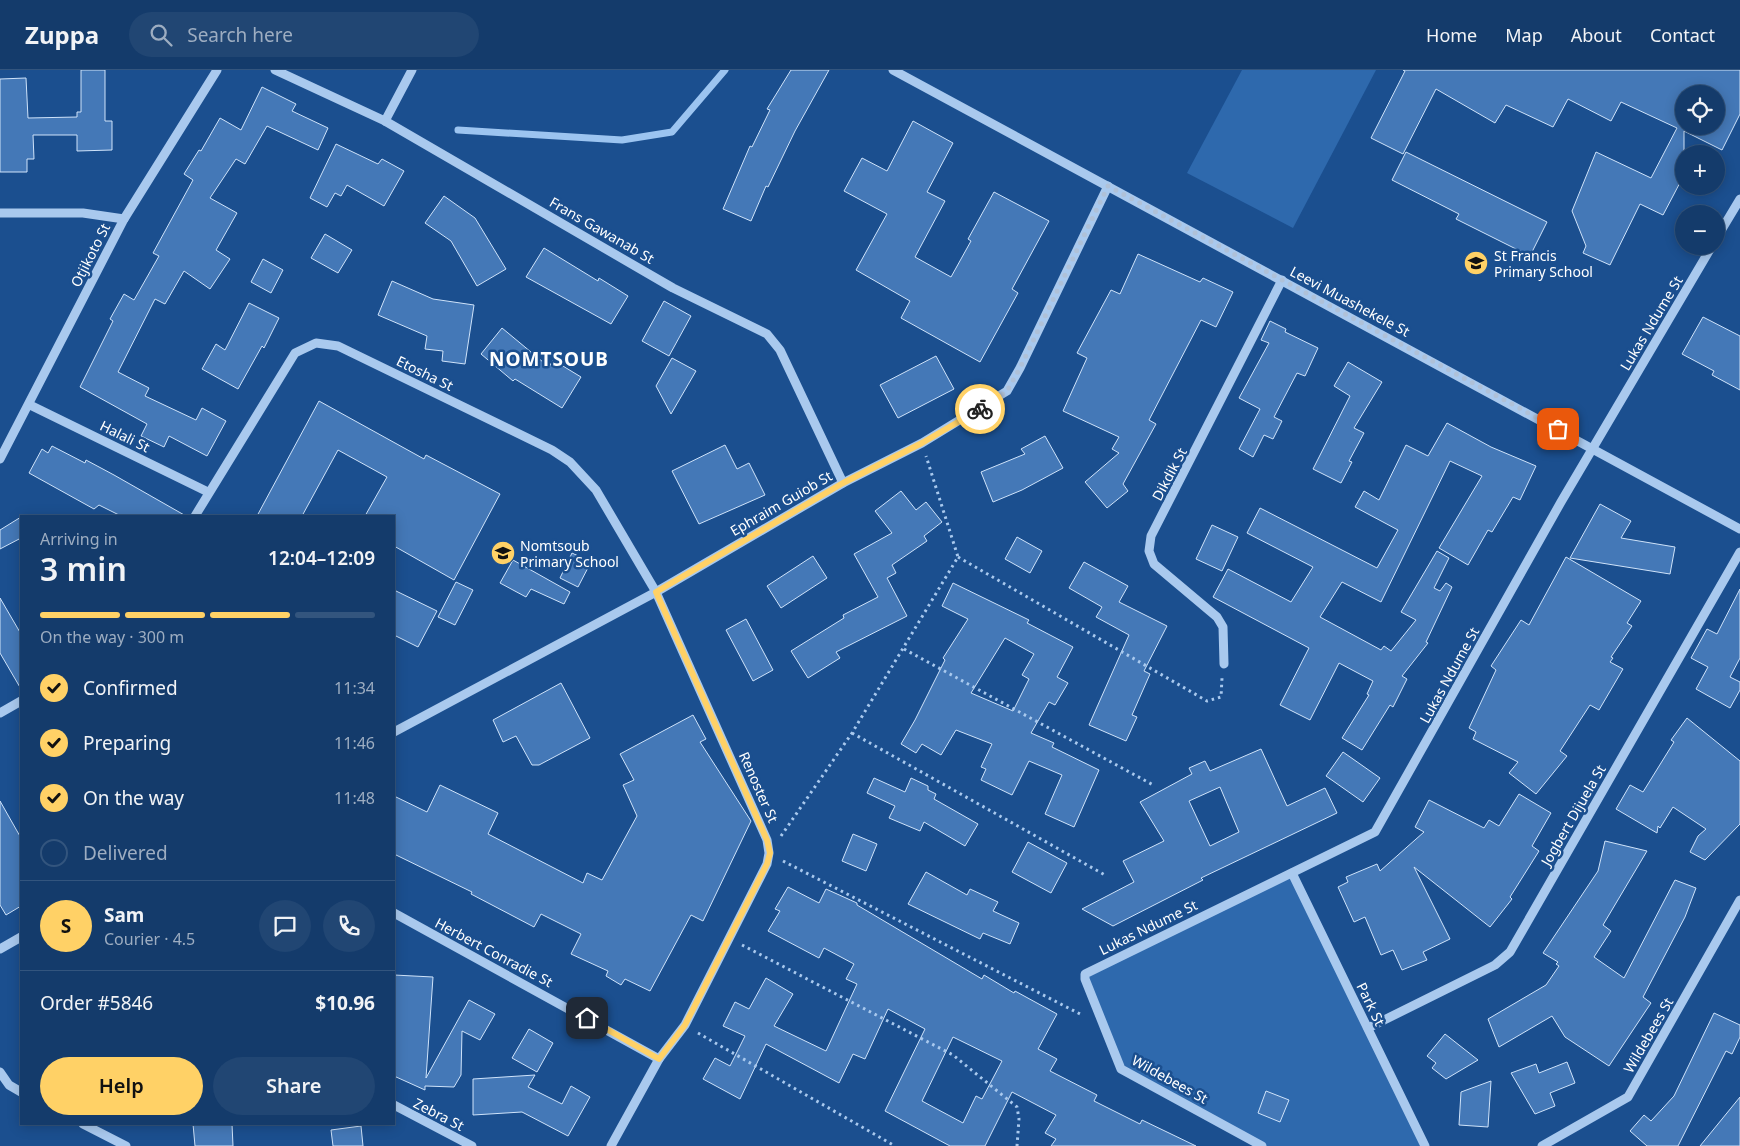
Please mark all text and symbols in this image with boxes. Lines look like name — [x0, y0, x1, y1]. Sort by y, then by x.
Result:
search box — [129, 12, 479, 57]
text: Zuppa — [25, 18, 99, 51]
icon: search — [147, 21, 175, 49]
text: Search here — [187, 22, 293, 48]
text: Home — [1426, 23, 1477, 47]
text: Map — [1505, 23, 1543, 47]
text: About — [1571, 23, 1622, 47]
text: Contact — [1650, 23, 1715, 47]
map controls — [1675, 85, 1725, 255]
button: locate — [1675, 85, 1725, 135]
button: + — [1675, 145, 1725, 195]
street label: Frans Gawanab St — [546, 192, 658, 268]
button: − — [1675, 205, 1725, 255]
street label: Otjikoto St — [66, 220, 114, 290]
place label: St Francis Primary School — [1494, 246, 1593, 281]
school or university icon: St Francis Primary School — [1463, 250, 1489, 276]
street label: Leevi Muashekele St — [1287, 261, 1413, 341]
street label: Lukas Ndume St — [1615, 272, 1687, 374]
district label: NOMTSOUB — [489, 346, 609, 372]
street label: Etosha St — [393, 351, 457, 395]
courier — [955, 384, 1005, 434]
icon: bike — [966, 395, 994, 423]
pin — [1537, 408, 1579, 450]
icon: bag — [1544, 415, 1572, 443]
street label: Halali St — [97, 416, 153, 456]
street label: Dikdik St — [1147, 444, 1191, 504]
street label: Ephraim Guiob St — [727, 466, 835, 540]
text: Arriving in — [40, 528, 118, 550]
place label: Nomtsoub Primary School — [520, 536, 619, 571]
school or university icon: Nomtsoub Primary School — [490, 540, 516, 566]
text: 12:04–12:09 — [268, 545, 375, 571]
text: 3 min — [40, 547, 127, 590]
street label: Lukas Ndume St — [1415, 624, 1483, 726]
text: On the way · 300 m — [40, 626, 184, 648]
icon: check — [40, 674, 68, 702]
text: Confirmed — [83, 675, 178, 701]
text: 11:34 — [334, 677, 375, 699]
icon: check — [40, 729, 68, 757]
text: Preparing — [83, 730, 171, 756]
text: 11:46 — [334, 732, 375, 754]
street label: Renoster St — [735, 749, 783, 825]
street label: Jogbert Dijuela St — [1535, 761, 1610, 871]
icon: check — [40, 784, 68, 812]
text: On the way — [83, 785, 184, 811]
text: 11:48 — [334, 787, 375, 809]
text: Delivered — [83, 840, 168, 866]
street label: Lukas Ndume St — [1096, 895, 1200, 959]
button: chat — [259, 900, 311, 952]
button: phone — [323, 900, 375, 952]
text: Sam — [104, 902, 144, 928]
text: S — [61, 913, 71, 939]
street label: Herbert Conradie St — [432, 913, 556, 991]
text: Courier · 4.5 — [104, 928, 195, 950]
street label: Park St — [1352, 979, 1390, 1029]
text: Order #5846 — [40, 990, 153, 1016]
text: $10.96 — [315, 990, 375, 1016]
street label: Wildebees St — [1619, 994, 1677, 1076]
pin — [566, 997, 608, 1039]
icon: home — [573, 1004, 601, 1032]
street label: Wildebees St — [1129, 1050, 1211, 1108]
button: Help — [40, 1057, 203, 1115]
button: Share — [213, 1057, 375, 1115]
street label: Zebra St — [411, 1093, 467, 1135]

